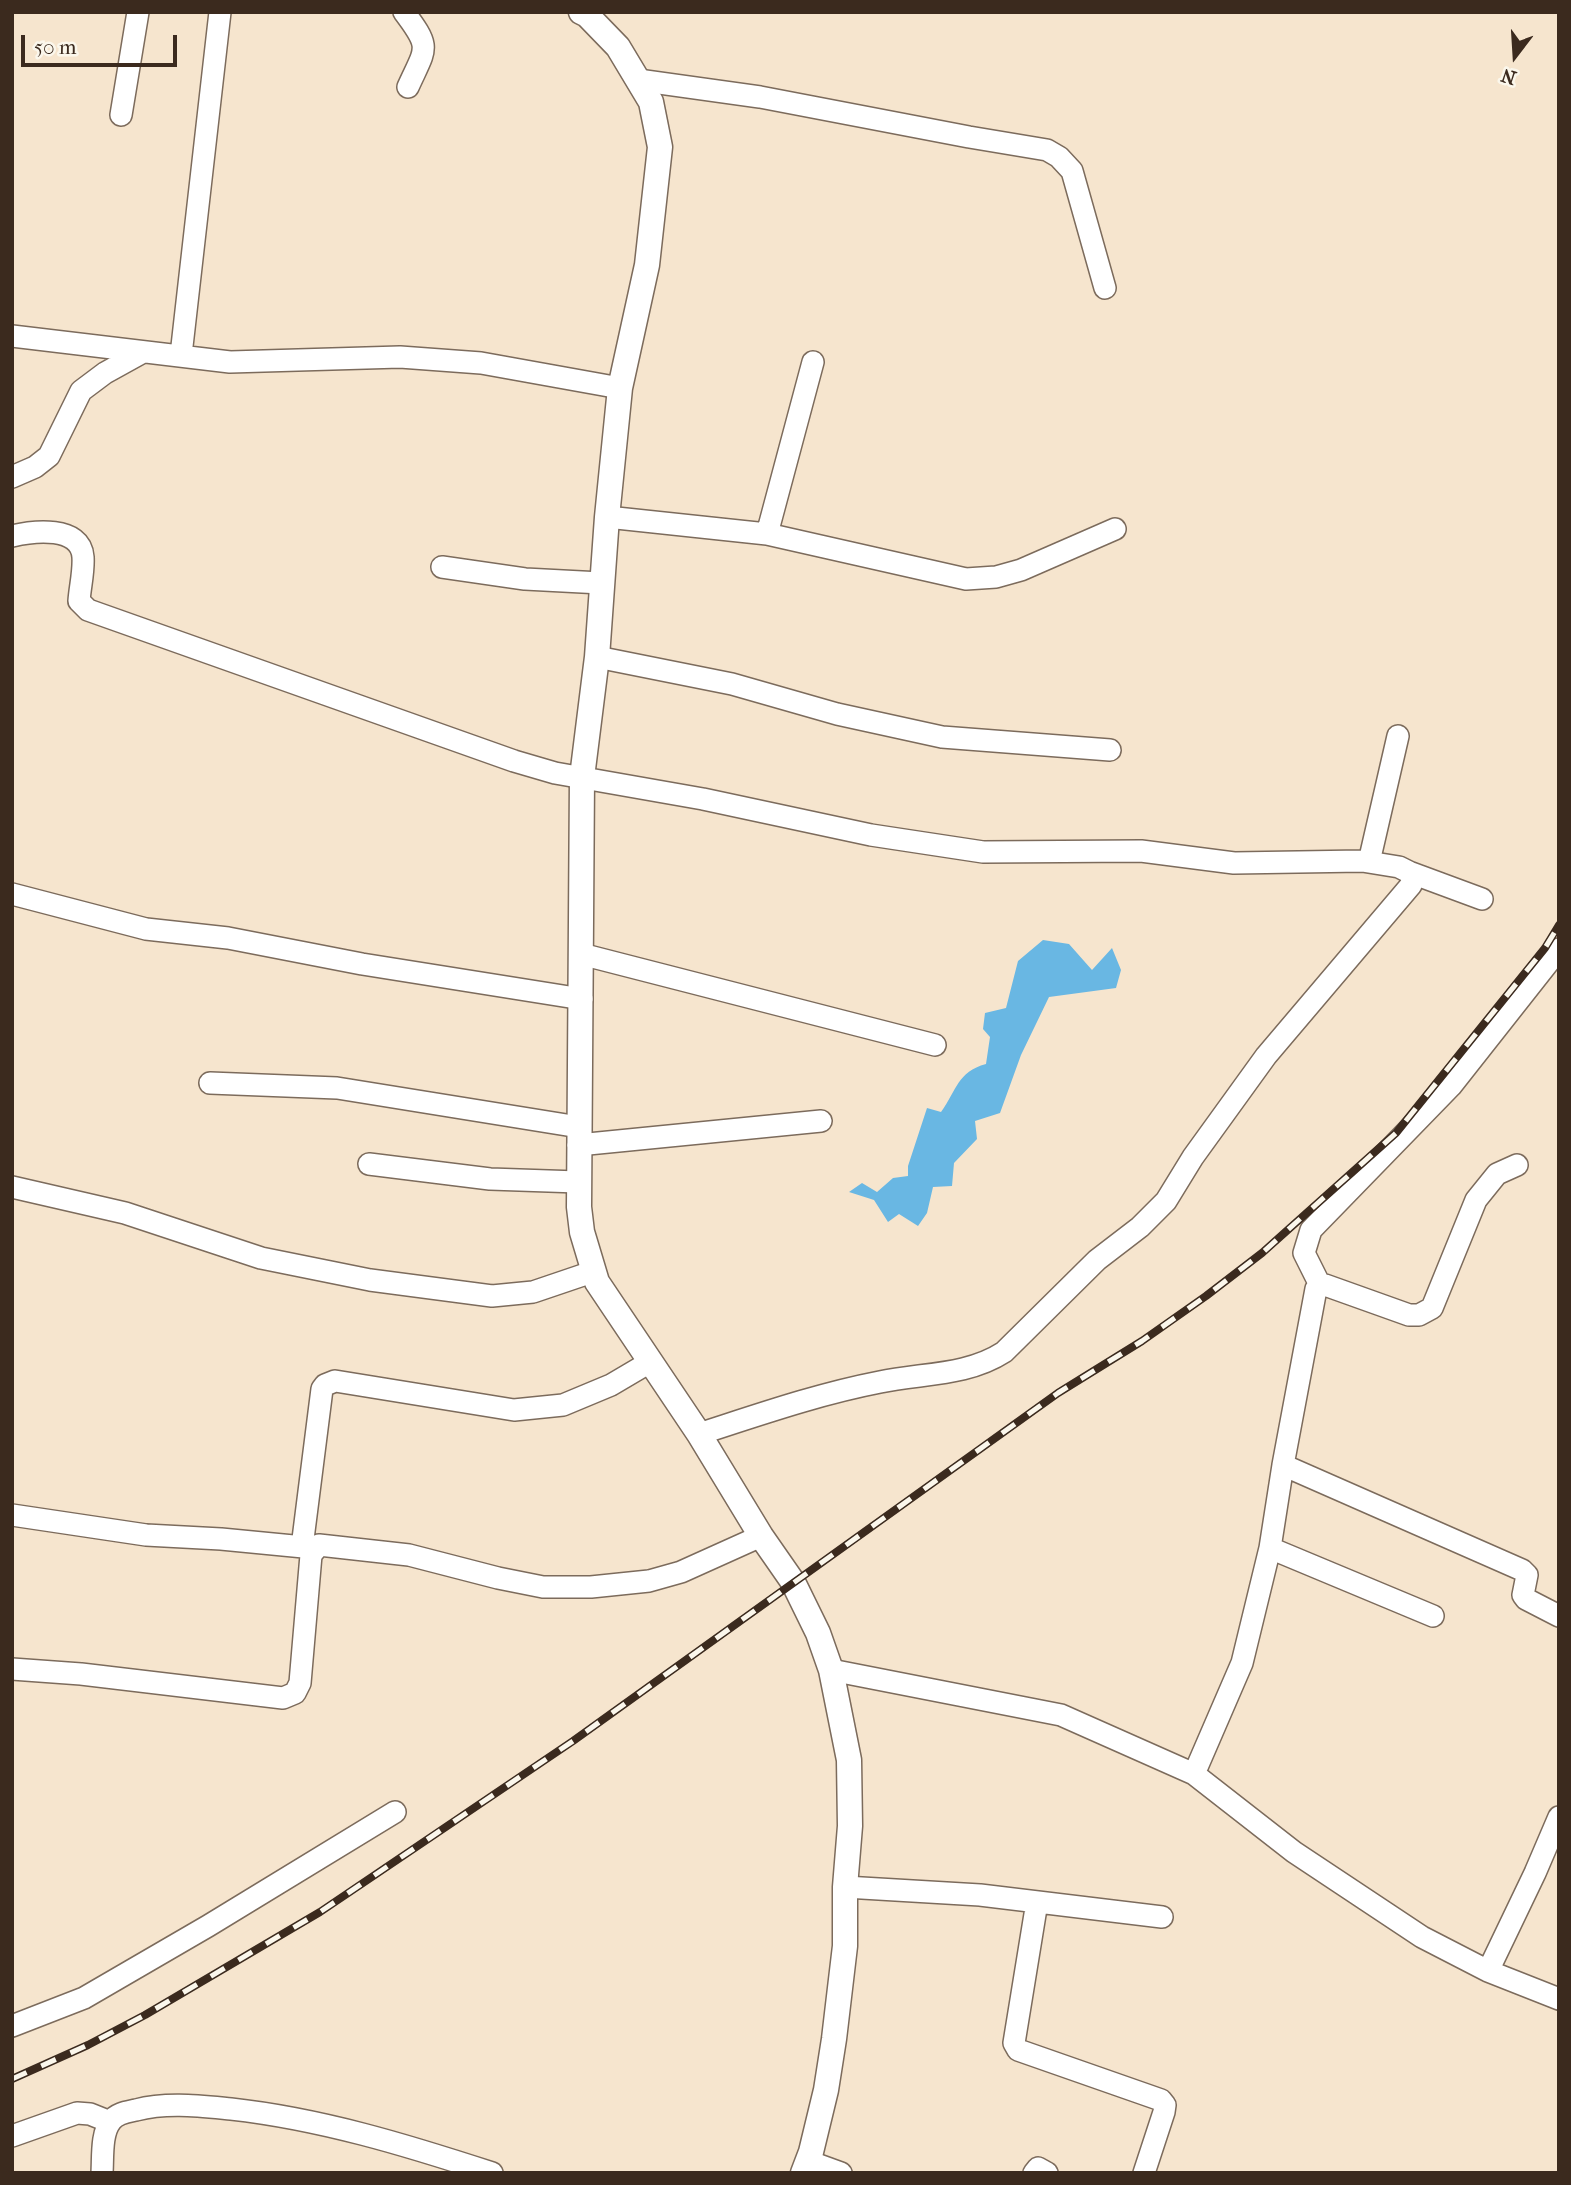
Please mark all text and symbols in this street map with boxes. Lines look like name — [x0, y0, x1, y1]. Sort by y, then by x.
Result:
scale bar — [24, 21, 180, 65]
north arrow — [1480, 21, 1550, 91]
text: 50 m — [34, 35, 77, 59]
text: N — [1499, 63, 1519, 89]

